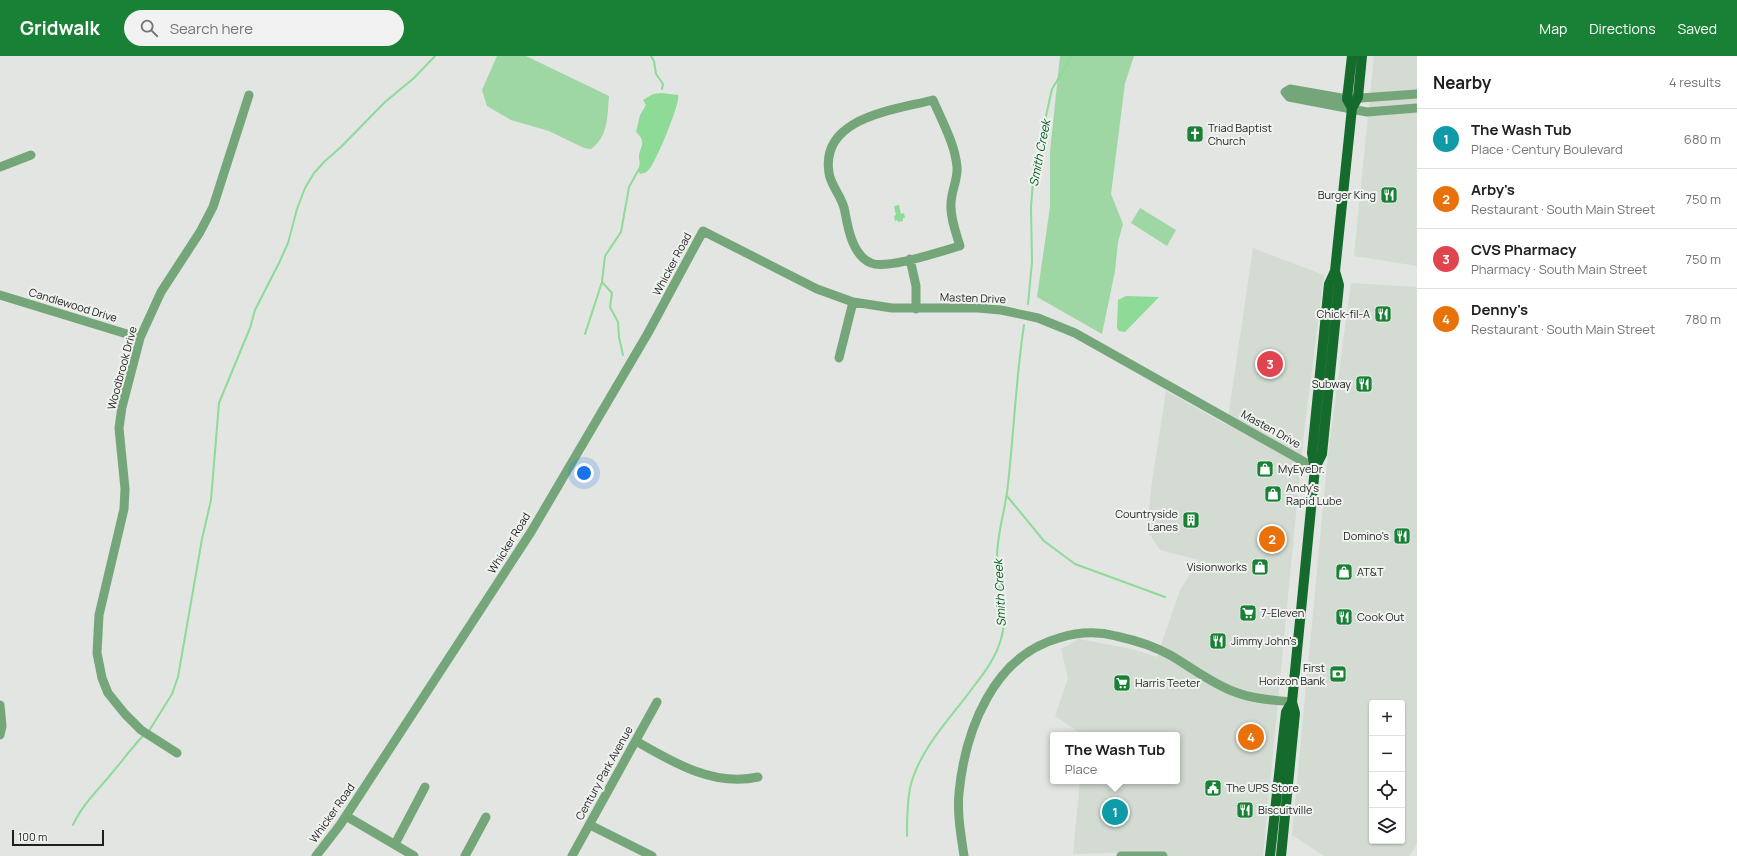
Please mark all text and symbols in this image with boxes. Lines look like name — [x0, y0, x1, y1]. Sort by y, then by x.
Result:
search box — [124, 10, 404, 46]
text: Gridwalk — [20, 15, 100, 41]
icon: search — [138, 17, 160, 39]
text: Search here — [170, 18, 253, 39]
text: Map — [1539, 19, 1567, 38]
text: Directions — [1589, 19, 1656, 38]
text: Saved — [1678, 19, 1717, 38]
text: Nearby — [1433, 71, 1491, 94]
text: 4 results — [1669, 73, 1721, 91]
water label: Smith Creek — [1025, 116, 1055, 188]
text: The Wash Tub — [1471, 119, 1572, 140]
place label: Triad Baptist Church — [1208, 120, 1272, 148]
church icon: Triad Baptist Church — [1185, 124, 1205, 144]
text: 1 — [1443, 130, 1449, 148]
text: 680 m — [1684, 130, 1721, 148]
text: Place · Century Boulevard — [1471, 140, 1623, 158]
text: Arby's — [1471, 179, 1515, 200]
restaurant icon: Burger King — [1379, 185, 1399, 205]
place label: Burger King — [1318, 187, 1376, 202]
text: 2 — [1442, 190, 1450, 208]
text: 750 m — [1685, 190, 1721, 208]
text: Restaurant · South Main Street — [1471, 200, 1655, 218]
street label: Whicker Road — [649, 230, 694, 298]
text: CVS Pharmacy — [1471, 239, 1576, 260]
text: 3 — [1442, 250, 1450, 268]
text: 750 m — [1685, 250, 1721, 268]
text: Pharmacy · South Main Street — [1471, 260, 1647, 278]
street label: Candlewood Drive — [27, 284, 120, 325]
street label: Masten Drive — [940, 289, 1007, 306]
text: Denny's — [1471, 299, 1528, 320]
restaurant icon: Chick-fil-A — [1373, 304, 1393, 324]
place label: Chick-fil-A — [1317, 306, 1370, 321]
text: 4 — [1442, 310, 1450, 328]
text: 780 m — [1685, 310, 1721, 328]
text: Restaurant · South Main Street — [1471, 320, 1655, 338]
street label: Woodbrook Drive — [103, 324, 140, 411]
pin: 3 — [1257, 349, 1283, 379]
restaurant icon: Subway — [1354, 374, 1374, 394]
place label: Subway — [1312, 376, 1351, 391]
street label: Masten Drive — [1239, 406, 1304, 451]
shop icon: MyEyeDr. — [1255, 459, 1275, 479]
place label: MyEyeDr. — [1278, 461, 1325, 476]
your location — [574, 463, 594, 483]
place label: Andy's Rapid Lube — [1286, 480, 1343, 508]
shop icon: Andy's Rapid Lube — [1263, 484, 1283, 504]
place label: Countryside Lanes — [1115, 506, 1179, 534]
street label: Whicker Road — [484, 509, 533, 576]
building icon: Countryside Lanes — [1181, 510, 1201, 530]
pin: 2 — [1259, 524, 1285, 554]
restaurant icon: Domino's — [1392, 526, 1412, 546]
place label: Domino's — [1343, 528, 1389, 543]
water label: Smith Creek — [989, 557, 1010, 627]
shop icon: Visionworks — [1250, 557, 1270, 577]
place label: Visionworks — [1187, 559, 1247, 574]
shop icon: AT&T — [1334, 562, 1354, 582]
place label: AT&T — [1357, 564, 1384, 579]
supermarket icon: 7-Eleven — [1238, 603, 1258, 623]
place label: 7-Eleven — [1261, 605, 1304, 620]
restaurant icon: Cook Out — [1334, 607, 1354, 627]
place label: Cook Out — [1357, 609, 1404, 624]
restaurant icon: Jimmy John's — [1208, 631, 1228, 651]
place label: Jimmy John's — [1231, 633, 1297, 648]
place label: First Horizon Bank — [1259, 660, 1326, 688]
bank icon: First Horizon Bank — [1328, 664, 1348, 684]
supermarket icon: Harris Teeter — [1112, 673, 1132, 693]
place label: Harris Teeter — [1135, 675, 1200, 690]
map controls — [1369, 700, 1405, 844]
button: + — [1369, 700, 1405, 736]
pin: 4 — [1238, 722, 1264, 752]
street label: Century Park Avenue — [571, 723, 636, 822]
popup — [1050, 732, 1180, 784]
button: − — [1369, 736, 1405, 772]
text: The Wash Tub — [1065, 739, 1165, 760]
text: Place — [1065, 760, 1097, 778]
button: locate — [1369, 772, 1405, 808]
public building icon: The UPS Store — [1203, 778, 1223, 798]
street label: Whicker Road — [306, 780, 358, 845]
place label: The UPS Store — [1226, 780, 1299, 795]
pin: 1 — [1102, 797, 1128, 827]
restaurant icon: Biscuitville — [1235, 800, 1255, 820]
place label: Biscuitville — [1258, 802, 1313, 817]
button: layers — [1369, 808, 1405, 844]
scale bar — [12, 828, 104, 847]
text: 100 m — [18, 829, 47, 844]

